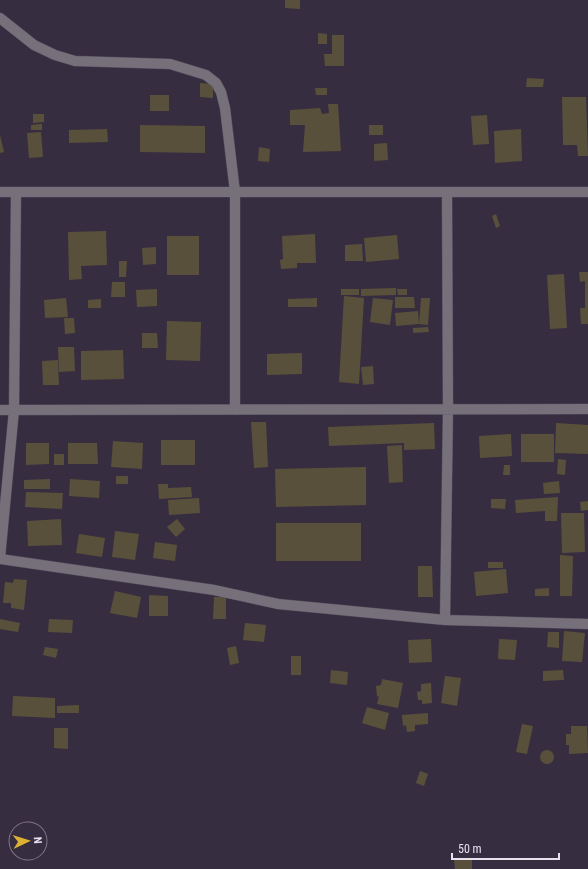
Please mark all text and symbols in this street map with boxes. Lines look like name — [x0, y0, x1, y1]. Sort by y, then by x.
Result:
north arrow — [8, 821, 48, 861]
scale bar — [452, 835, 559, 861]
text: N — [31, 837, 44, 844]
text: 50 m — [458, 842, 482, 856]

